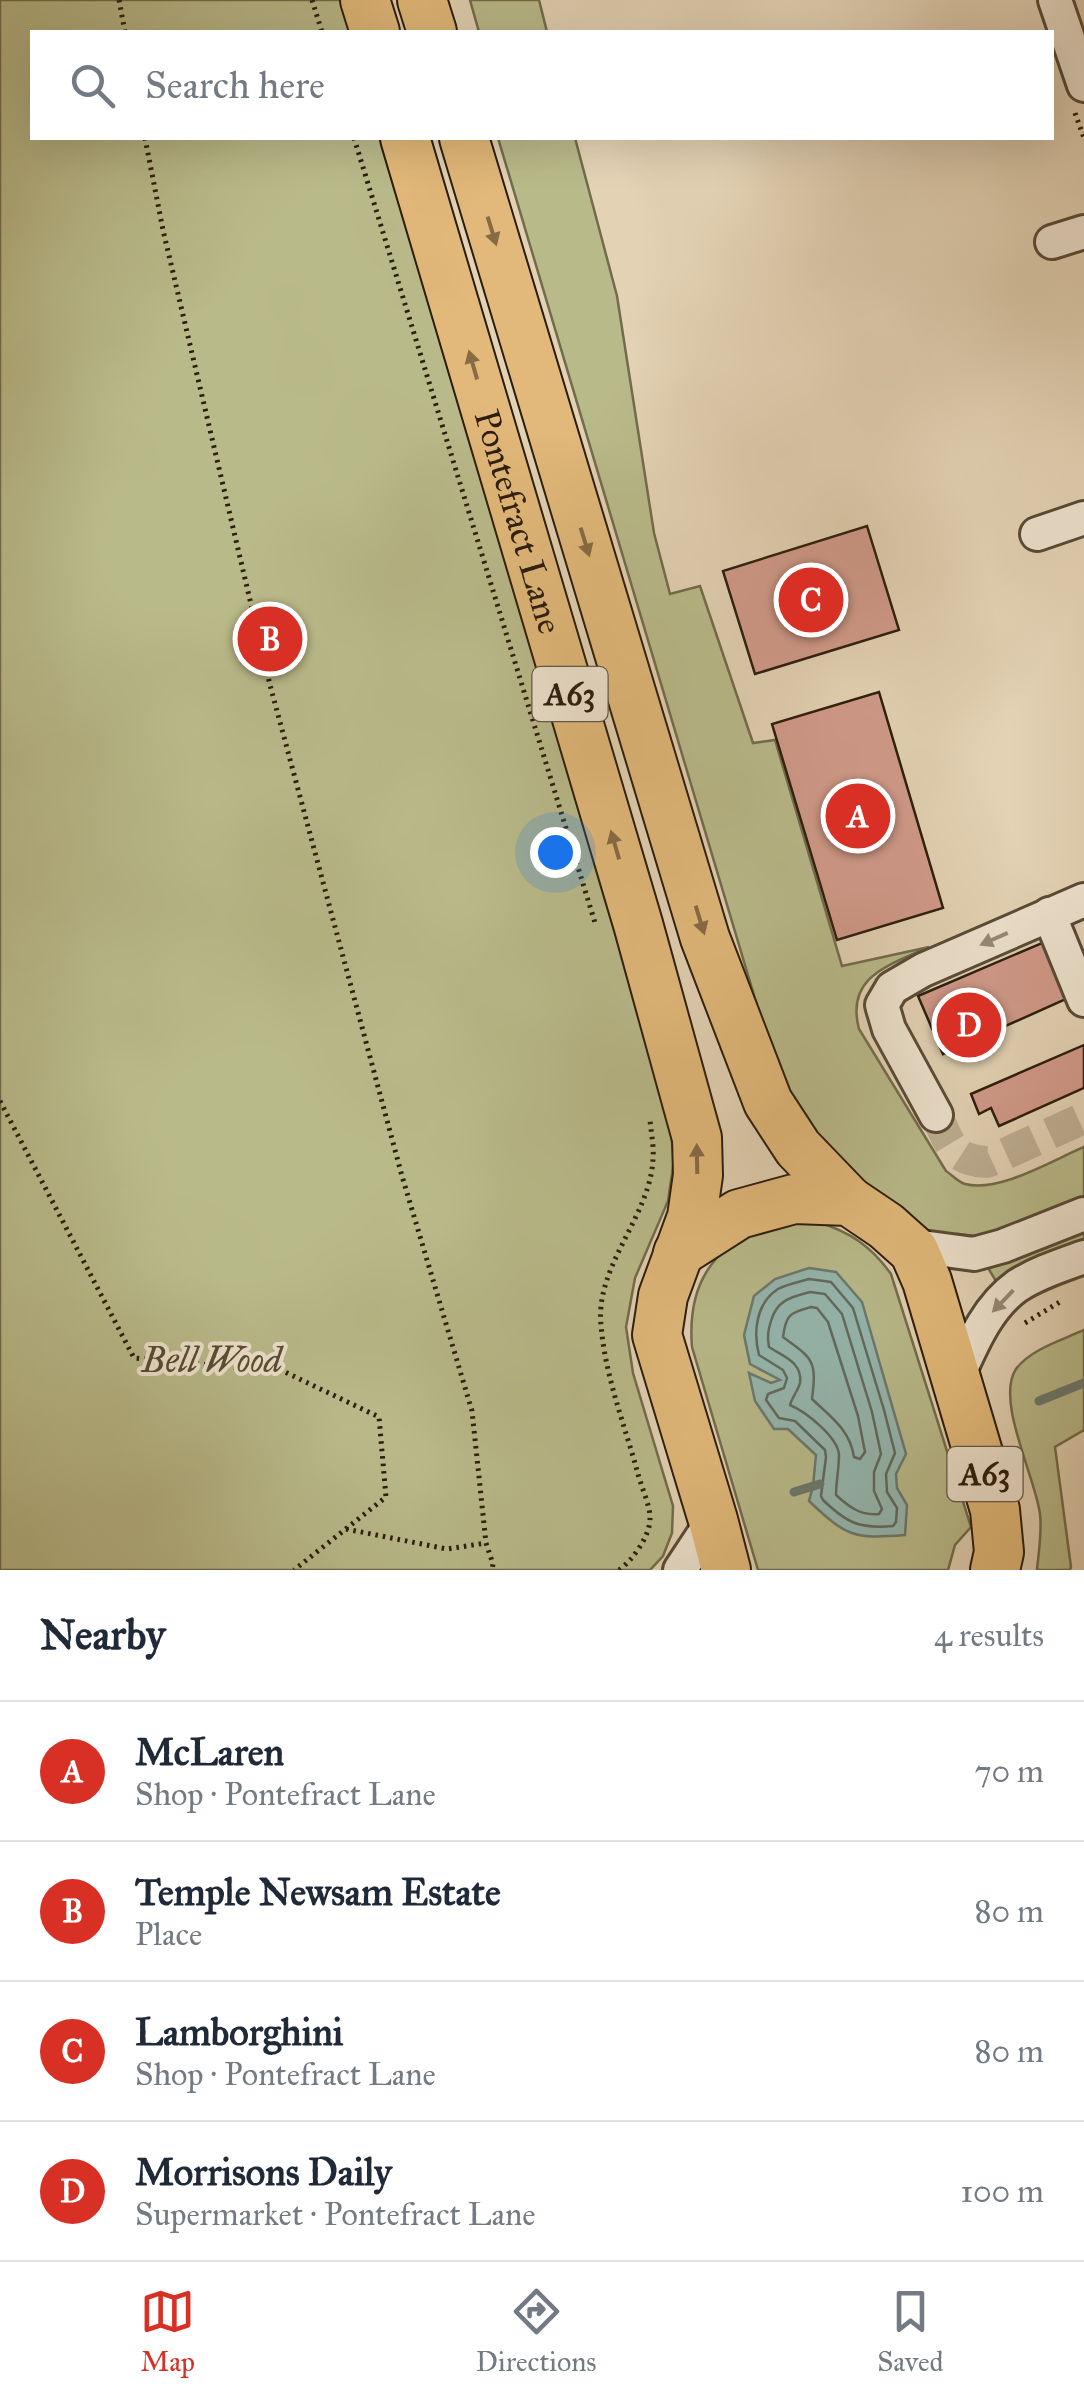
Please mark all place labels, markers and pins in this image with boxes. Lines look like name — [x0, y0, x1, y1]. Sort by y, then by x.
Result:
pin: C — [778, 562, 844, 638]
pin: B — [238, 602, 302, 676]
pin: A — [826, 778, 890, 854]
pin: D — [936, 988, 1002, 1062]

